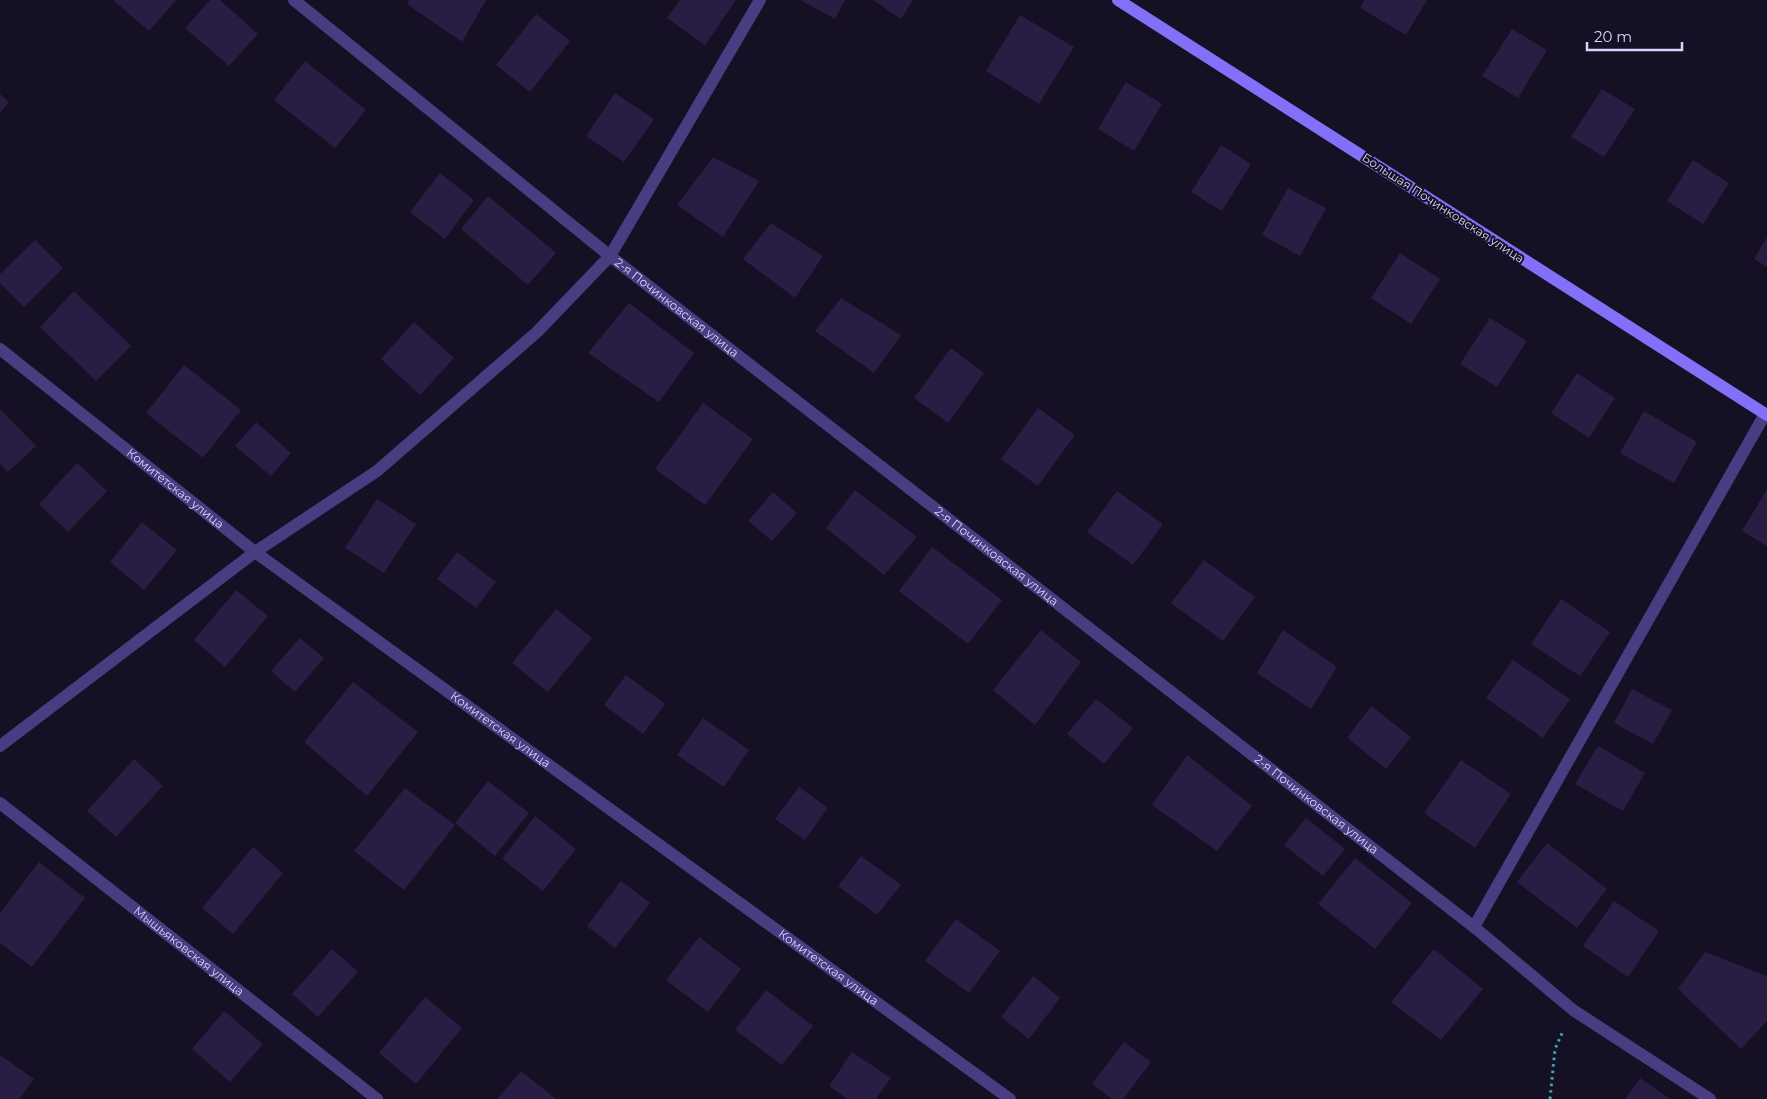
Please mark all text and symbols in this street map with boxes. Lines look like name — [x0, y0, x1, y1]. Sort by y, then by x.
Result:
scale bar — [1587, 20, 1682, 52]
text: 20 m — [1594, 27, 1632, 46]
street label: Большая Починковская улица — [1359, 149, 1527, 266]
street label: 2-я Починковская улица — [612, 255, 742, 360]
street label: Комитетская улица — [124, 445, 227, 531]
street label: 2-я Починковская улица — [932, 503, 1062, 609]
street label: Комитетская улица — [448, 688, 554, 771]
street label: 2-я Починковская улица — [1252, 751, 1382, 857]
street label: Мышьяковская улица — [131, 903, 247, 999]
street label: Комитетская улица — [776, 926, 882, 1008]

